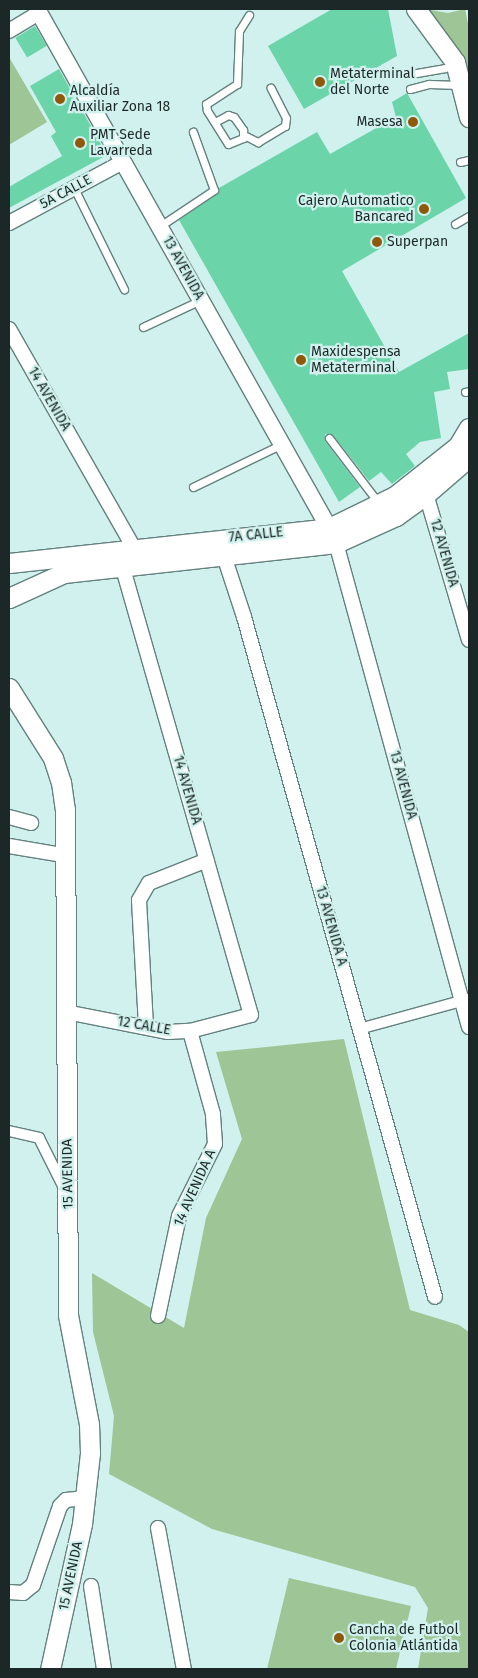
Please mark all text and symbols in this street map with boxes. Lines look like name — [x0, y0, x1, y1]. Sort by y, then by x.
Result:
place label: Metaterminal del Norte — [330, 66, 415, 98]
marker: Metaterminal del Norte — [314, 76, 326, 88]
place label: Alcaldía Auxiliar Zona 18 — [70, 83, 170, 115]
marker: Alcaldía Auxiliar Zona 18 — [54, 93, 66, 105]
place label: Masesa — [356, 114, 403, 130]
marker: Masesa — [407, 116, 419, 128]
place label: PMT Sede Lavarreda — [90, 127, 153, 160]
marker: PMT Sede Lavarreda — [74, 137, 86, 149]
street label: 5A CALLE — [37, 171, 95, 213]
place label: Cajero Automatico Bancared — [298, 193, 414, 226]
marker: Cajero Automatico Bancared — [418, 203, 430, 215]
street label: 13 AVENIDA — [159, 233, 207, 303]
place label: Superpan — [387, 234, 448, 250]
marker: Superpan — [371, 236, 383, 248]
place label: Maxidespensa Metaterminal — [311, 344, 401, 377]
marker: Maxidespensa Metaterminal — [295, 354, 307, 366]
street label: 14 AVENIDA — [24, 364, 74, 434]
street label: 12 AVENIDA — [426, 517, 462, 589]
street label: 7A CALLE — [228, 524, 284, 546]
street label: 13 AVENIDA — [386, 749, 420, 821]
street label: 14 AVENIDA — [169, 754, 205, 826]
street label: 13 AVENIDA A — [312, 884, 350, 968]
street label: 12 CALLE — [116, 1013, 172, 1039]
street label: 15 AVENIDA — [59, 1139, 77, 1209]
street label: 14 AVENIDA A — [171, 1147, 219, 1229]
street label: 15 AVENIDA — [55, 1540, 87, 1612]
place label: Cancha de Futbol Colonia Atlántida — [349, 1622, 459, 1654]
marker: Cancha de Futbol Colonia Atlántida — [333, 1632, 345, 1644]

